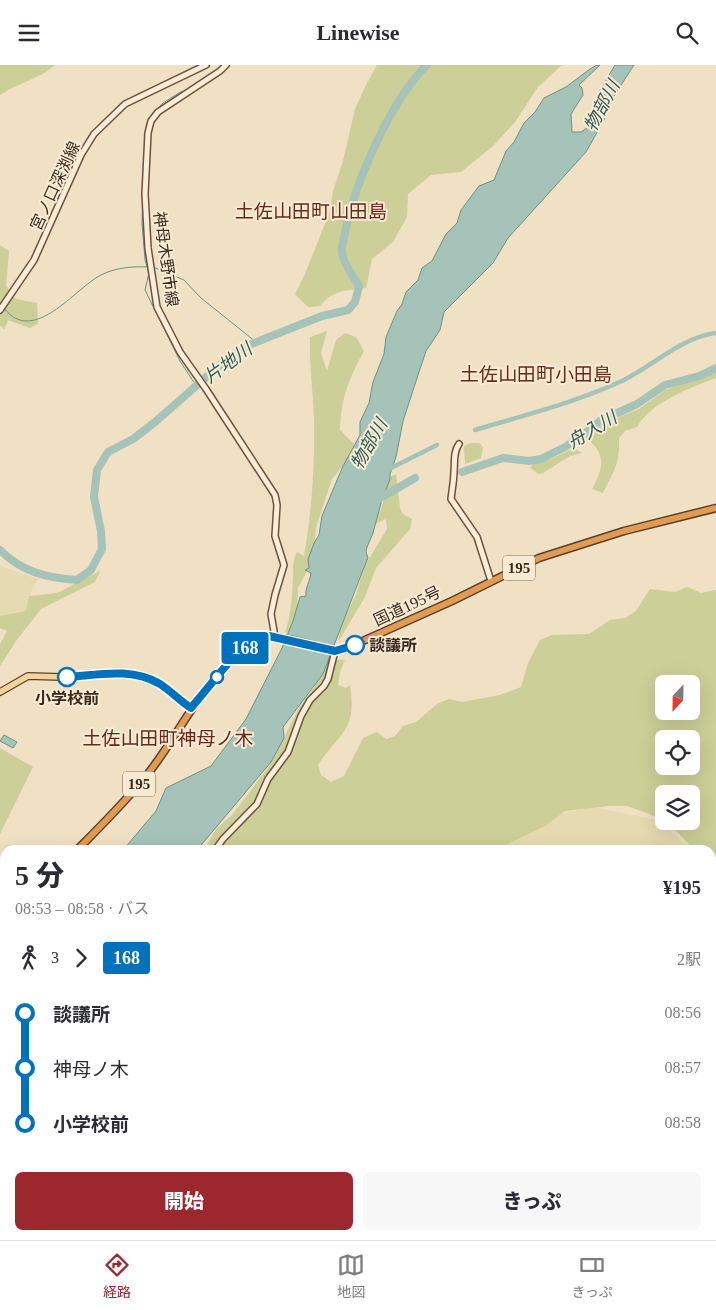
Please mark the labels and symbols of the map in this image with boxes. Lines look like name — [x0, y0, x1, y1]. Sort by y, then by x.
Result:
water label: 物部川 — [580, 76, 624, 135]
street label: 宮ノ口深渕線 — [27, 139, 83, 233]
district label: 土佐山田町山田島 — [235, 201, 387, 222]
street label: 神母木野市線 — [151, 210, 181, 308]
water label: 片地川 — [200, 338, 257, 387]
district label: 土佐山田町小田島 — [460, 364, 612, 385]
water label: 舟入川 — [564, 406, 622, 452]
water label: 物部川 — [347, 414, 392, 472]
road number: 195 — [503, 555, 535, 581]
street label: 国道195号 — [371, 583, 443, 629]
line badge: 168 — [216, 632, 274, 664]
marker: 談議所 — [345, 635, 365, 655]
place label: 談議所 — [369, 637, 417, 654]
marker: 小学校前 — [57, 667, 77, 687]
unlabelled marker — [210, 670, 224, 684]
north arrow — [655, 675, 700, 720]
place label: 小学校前 — [35, 690, 99, 707]
district label: 土佐山田町神母ノ木 — [82, 728, 254, 749]
road number: 195 — [123, 771, 155, 797]

